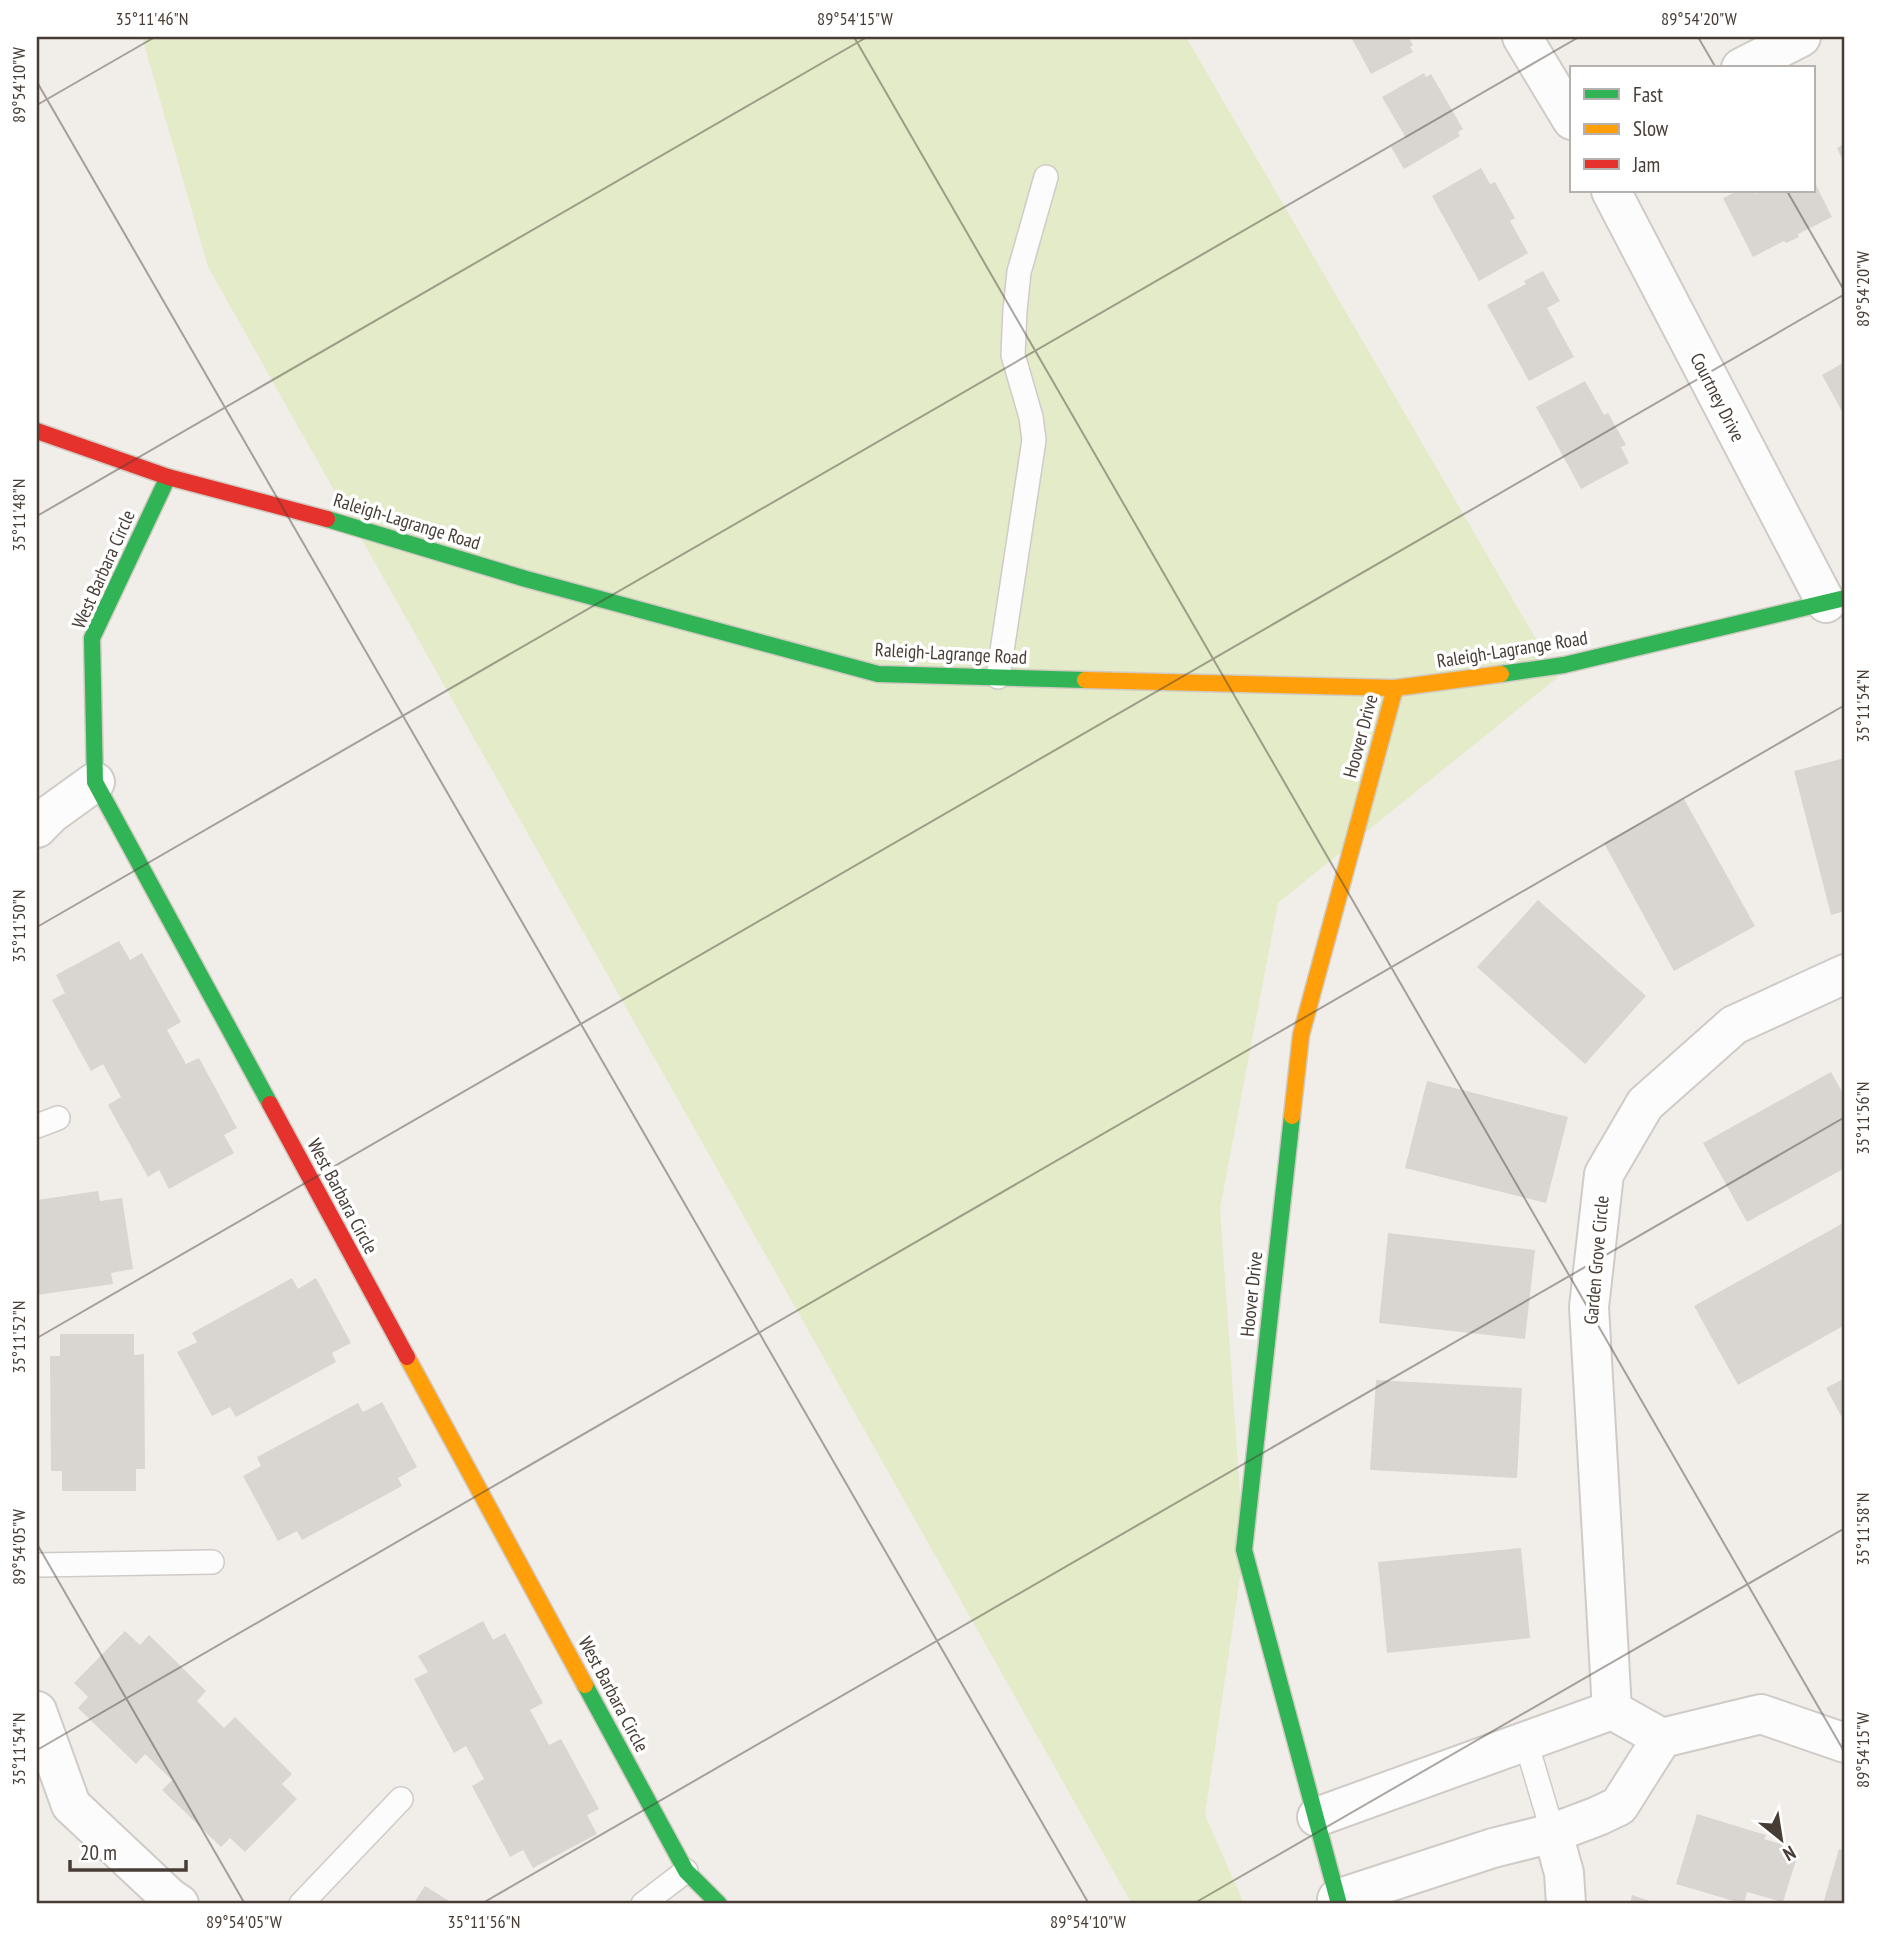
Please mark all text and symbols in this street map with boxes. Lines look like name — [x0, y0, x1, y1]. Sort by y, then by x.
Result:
text: 35°11'46"N — [116, 7, 188, 30]
text: 89°54'15"W — [817, 7, 893, 30]
text: 89°54'20"W — [1661, 7, 1737, 30]
text: 89°54'10"W — [7, 47, 30, 123]
legend — [1570, 66, 1815, 192]
text: Fast — [1633, 81, 1663, 108]
text: Slow — [1633, 115, 1669, 142]
text: Jam — [1632, 151, 1660, 178]
text: 89°54'20"W — [1851, 251, 1874, 327]
street label: Courtney Drive — [1685, 349, 1751, 446]
text: 35°11'48"N — [7, 479, 30, 551]
street label: Raleigh-Lagrange Road — [331, 487, 483, 555]
street label: West Barbara Circle — [66, 506, 140, 632]
street label: Raleigh-Lagrange Road — [1435, 625, 1589, 673]
street label: Raleigh-Lagrange Road — [874, 637, 1028, 669]
text: 35°11'54"N — [1851, 670, 1874, 742]
street label: Hoover Drive — [1337, 692, 1383, 780]
text: 35°11'50"N — [7, 890, 30, 962]
text: 35°11'56"N — [1851, 1082, 1874, 1154]
street label: West Barbara Circle — [303, 1134, 384, 1258]
street label: Garden Grove Circle — [1578, 1194, 1614, 1326]
street label: Hoover Drive — [1235, 1250, 1267, 1338]
text: 35°11'52"N — [7, 1301, 30, 1373]
text: 35°11'58"N — [1851, 1493, 1874, 1565]
text: 89°54'05"W — [7, 1509, 30, 1585]
street label: West Barbara Circle — [574, 1632, 655, 1756]
text: 89°54'15"W — [1851, 1712, 1874, 1788]
text: 35°11'54"N — [7, 1713, 30, 1785]
north arrow — [1745, 1804, 1815, 1874]
scale bar — [70, 1829, 186, 1873]
text: 20 m — [80, 1839, 117, 1866]
text: N — [1779, 1841, 1800, 1867]
text: 89°54'05"W — [206, 1910, 282, 1933]
text: 35°11'56"N — [448, 1910, 520, 1933]
text: 89°54'10"W — [1050, 1910, 1126, 1933]

